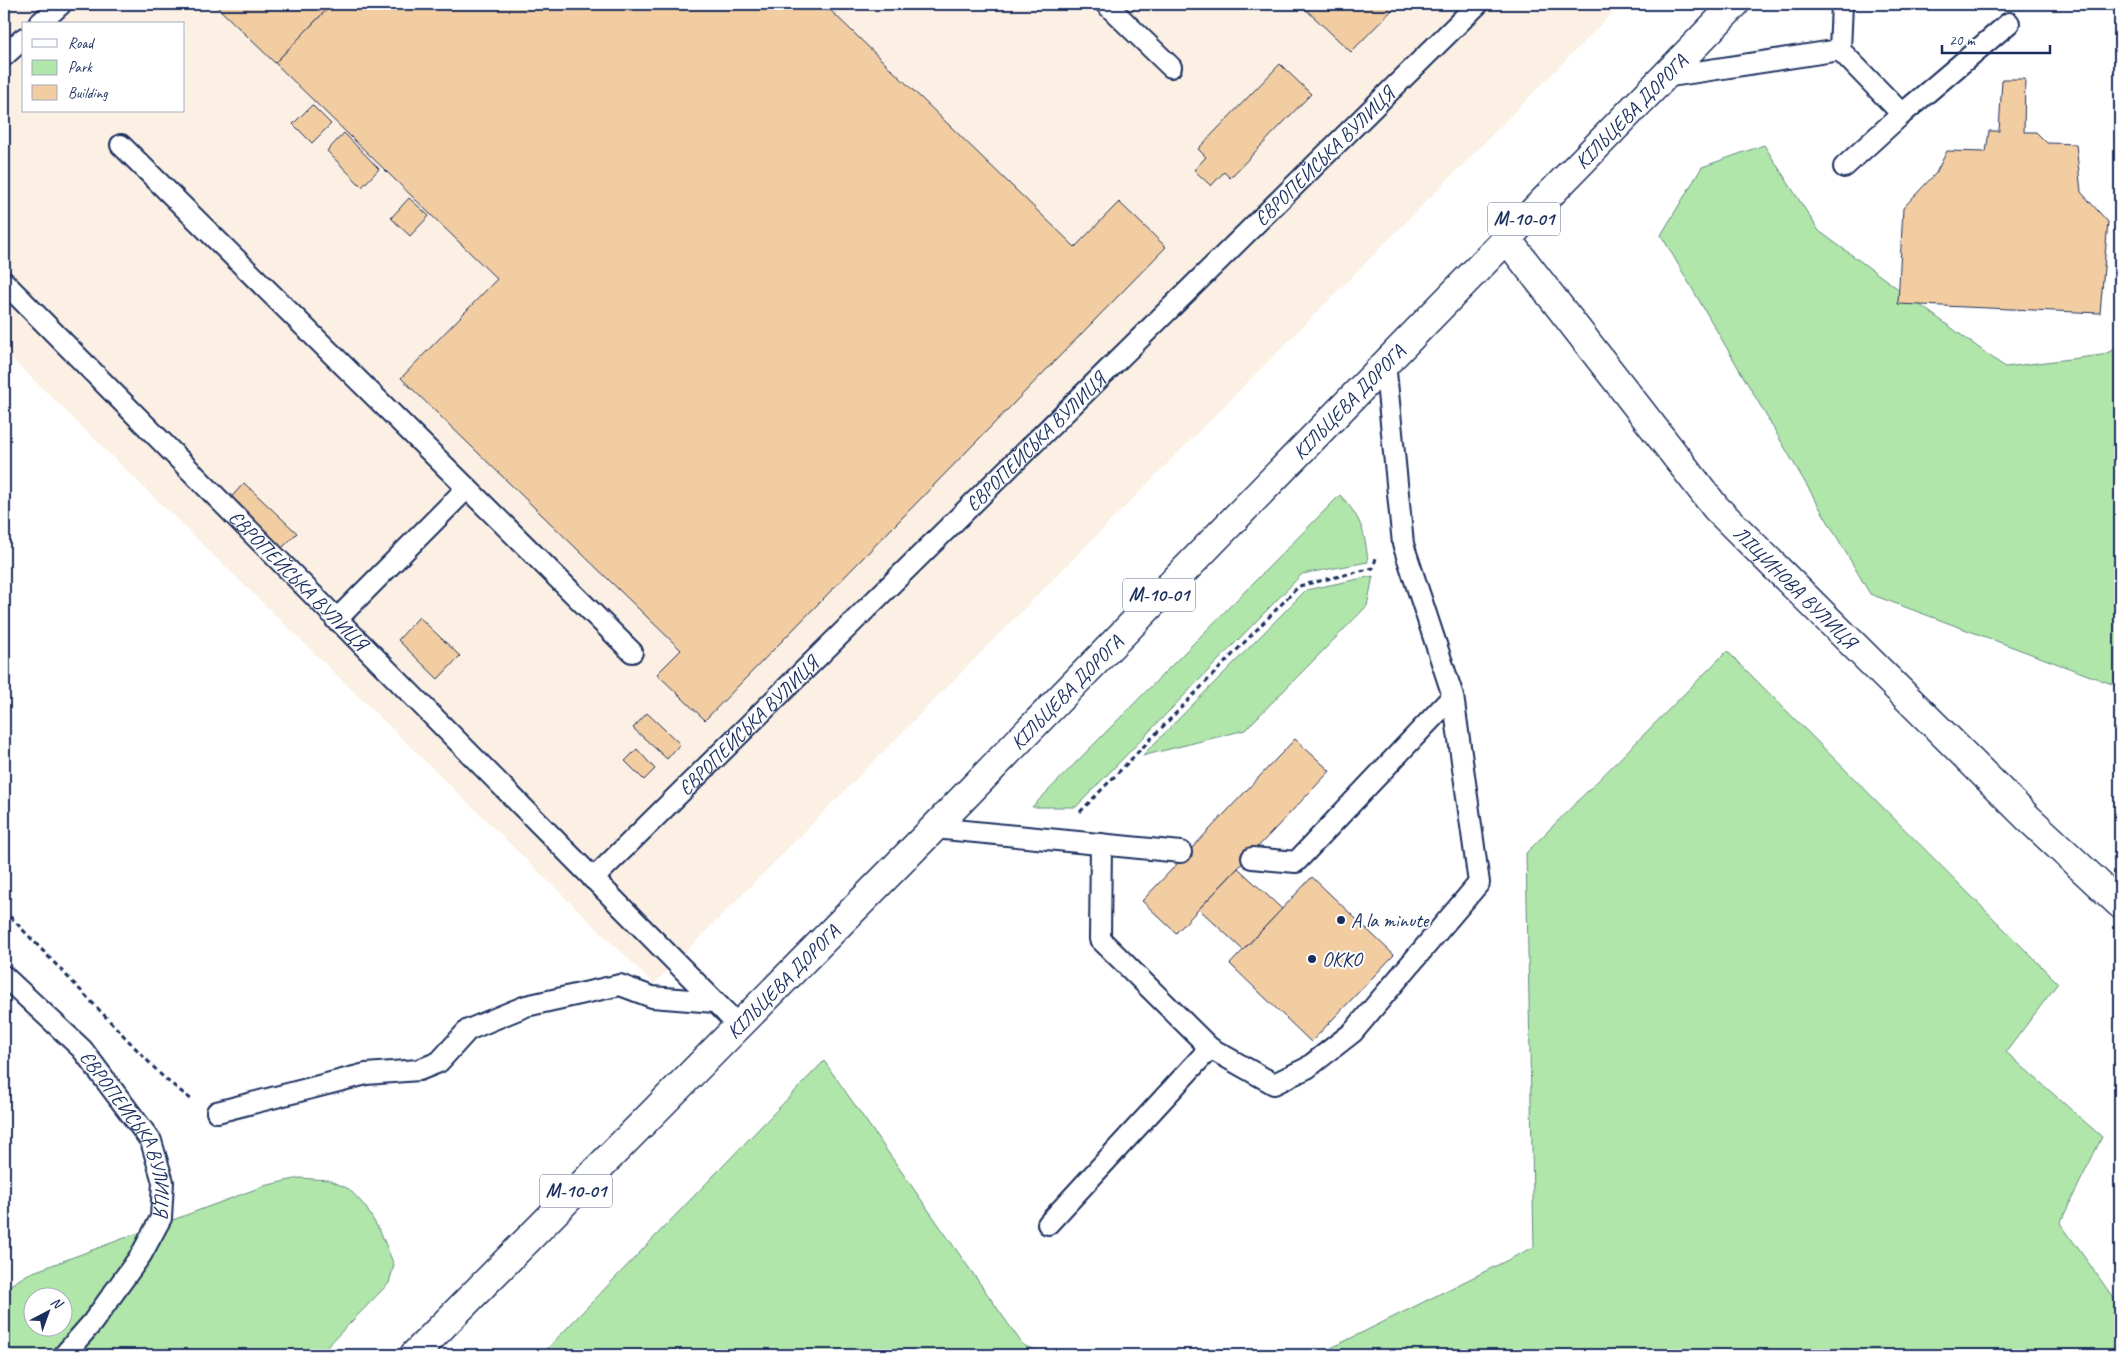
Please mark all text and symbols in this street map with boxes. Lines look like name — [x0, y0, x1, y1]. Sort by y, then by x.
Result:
legend — [22, 22, 185, 112]
scale bar — [1942, 22, 2049, 54]
text: 20 m — [1949, 31, 1976, 50]
text: Road — [68, 34, 95, 53]
street label: КІЛЬЦЕВА ДОРОГА — [1569, 48, 1693, 174]
text: Park — [68, 58, 93, 77]
street label: ЄВРОПЕЙСЬКА ВУЛИЦЯ — [1249, 80, 1401, 231]
text: Building — [68, 84, 108, 103]
road number: М-10-01 — [1488, 202, 1560, 235]
street label: КІЛЬЦЕВА ДОРОГА — [1287, 338, 1411, 464]
street label: ЄВРОПЕЙСЬКА ВУЛИЦЯ — [960, 365, 1113, 516]
street label: ЄВРОПЕЙСЬКА ВУЛИЦЯ — [224, 505, 375, 657]
street label: ЛІЩИНОВА ВУЛИЦЯ — [1729, 520, 1865, 656]
road number: М-10-01 — [1123, 578, 1195, 612]
street label: КІЛЬЦЕВА ДОРОГА — [1005, 629, 1128, 755]
street label: ЄВРОПЕЙСЬКА ВУЛИЦЯ — [673, 649, 825, 800]
place label: A la minute — [1351, 908, 1430, 933]
marker: A la minute — [1335, 914, 1347, 926]
street label: КІЛЬЦЕВА ДОРОГА — [721, 918, 845, 1044]
place label: ОККО — [1322, 947, 1364, 972]
marker: ОККО — [1306, 953, 1318, 965]
street label: ЄВРОПЕЙСЬКА ВУЛИЦЯ — [75, 1045, 176, 1219]
road number: М-10-01 — [540, 1174, 612, 1208]
north arrow — [22, 1286, 72, 1336]
text: N — [47, 1293, 67, 1313]

